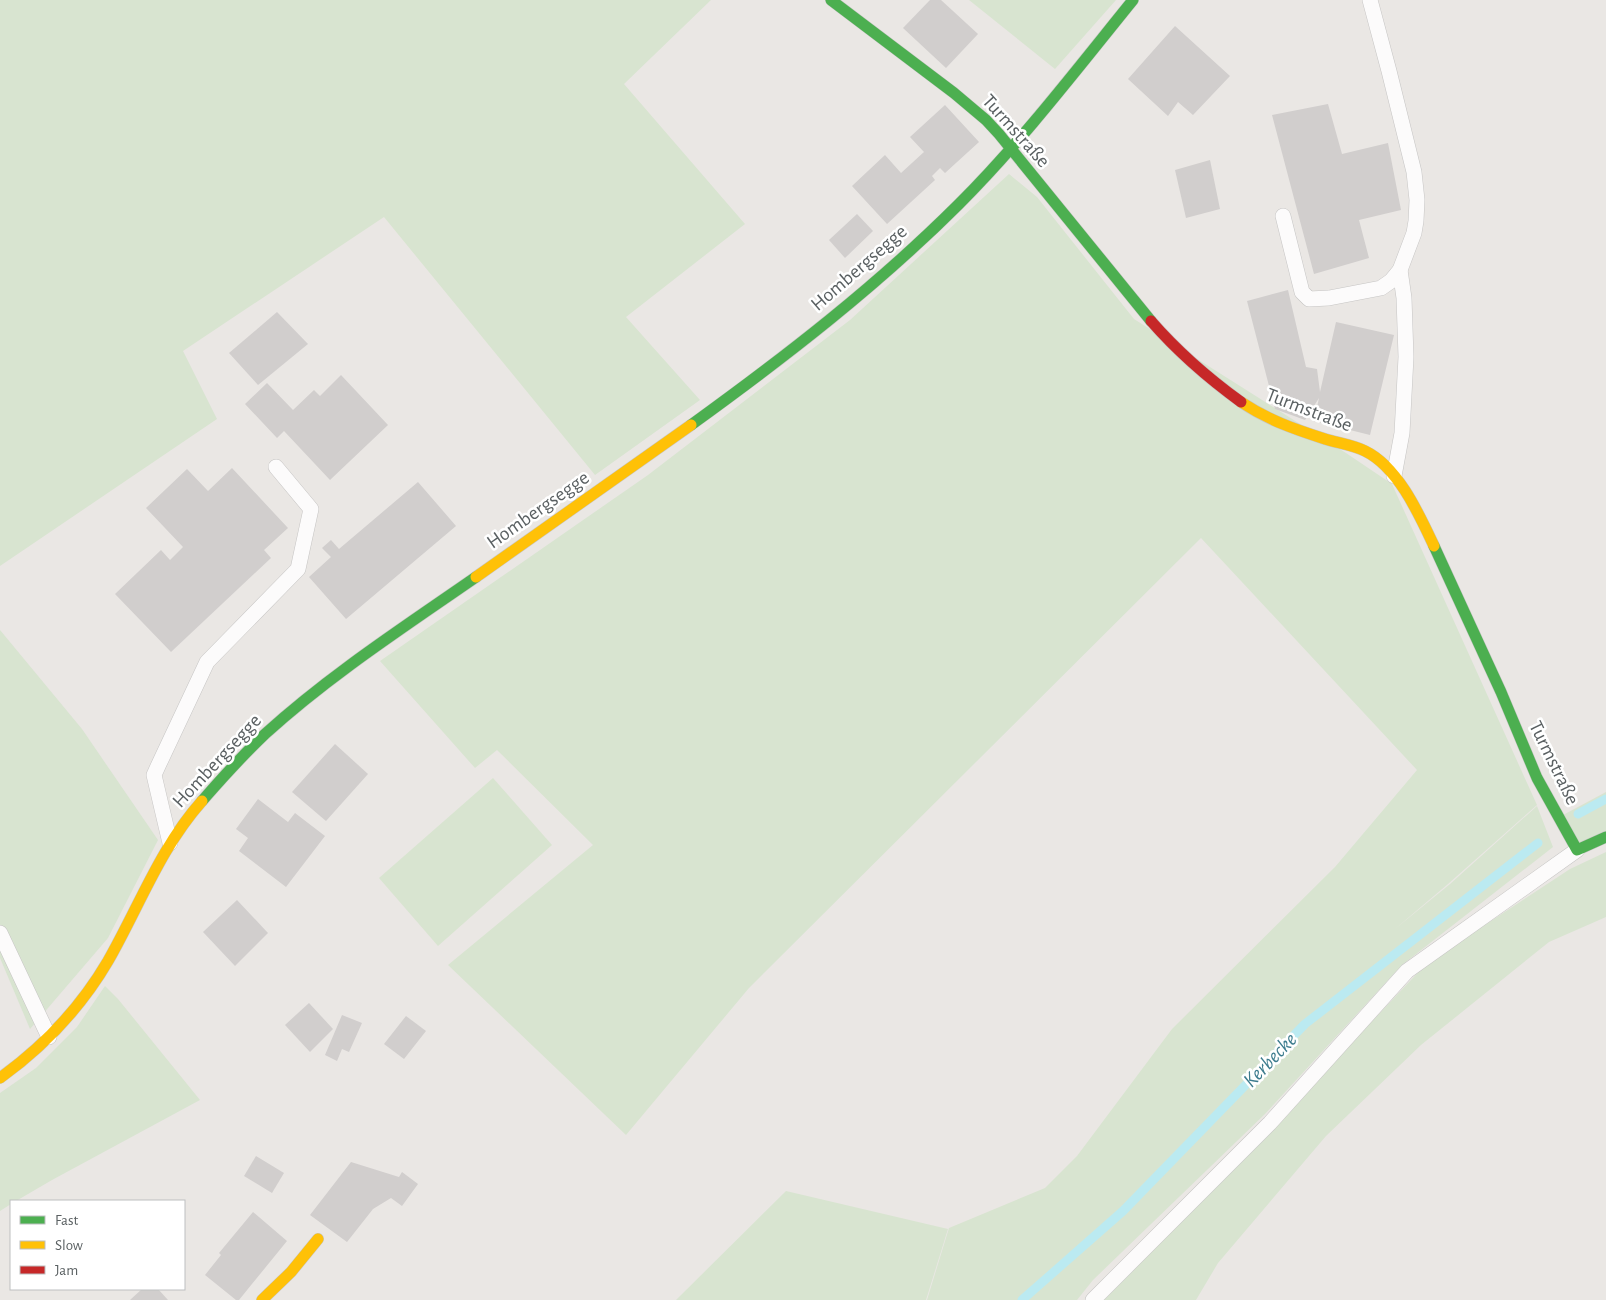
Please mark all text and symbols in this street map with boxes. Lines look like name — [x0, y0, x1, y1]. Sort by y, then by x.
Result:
street label: Turmstraße — [978, 91, 1054, 171]
street label: Hombergsegge — [807, 221, 911, 315]
street label: Turmstraße — [1263, 384, 1355, 436]
street label: Hombergsegge — [483, 467, 593, 553]
street label: Hombergsegge — [169, 710, 265, 812]
street label: Turmstraße — [1525, 718, 1583, 808]
water label: Kerbecke — [1239, 1029, 1301, 1091]
legend — [10, 1200, 185, 1290]
text: Fast — [55, 1213, 79, 1228]
text: Slow — [55, 1238, 83, 1253]
text: Jam — [55, 1263, 78, 1278]

